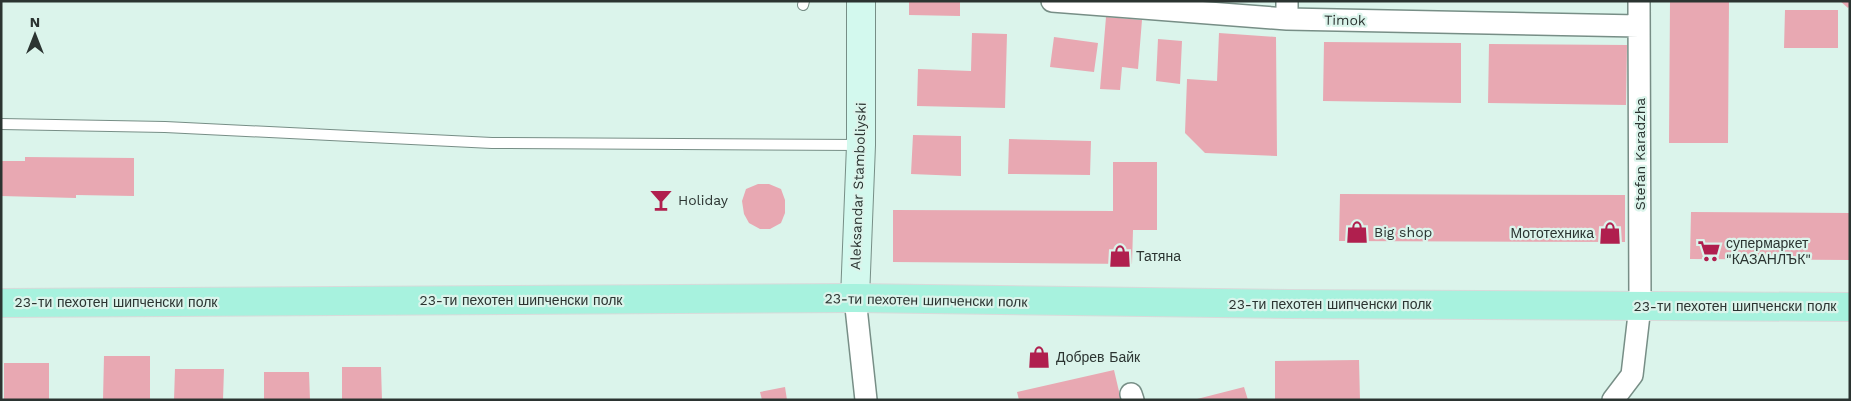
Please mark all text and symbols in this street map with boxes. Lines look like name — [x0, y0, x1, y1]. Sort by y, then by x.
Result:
north arrow — [10, 10, 60, 60]
street label: Timok — [1324, 12, 1366, 28]
text: N — [30, 14, 40, 30]
street label: Stefan Karadzha — [1632, 98, 1648, 210]
street label: Aleksandar Stamboliyski — [847, 102, 869, 270]
bar icon: Holiday — [648, 187, 674, 213]
place label: Holiday — [678, 192, 729, 208]
shop icon: Big shop — [1344, 219, 1370, 245]
shop icon: Мототехника — [1597, 220, 1623, 246]
place label: Big shop — [1374, 224, 1432, 240]
place label: Мототехника — [1510, 225, 1594, 241]
place label: супермаркет "КАЗАНЛЪК" — [1726, 235, 1811, 267]
supermarket icon: супермаркет "КАЗАНЛЪК" — [1696, 238, 1722, 264]
shop icon: Татяна — [1107, 243, 1133, 269]
place label: Татяна — [1136, 248, 1181, 264]
street label: 23-ти пехотен шипченски полк — [824, 290, 1028, 310]
street label: 23-ти пехотен шипченски полк — [420, 292, 623, 308]
street label: 23-ти пехотен шипченски полк — [15, 294, 218, 310]
street label: 23-ти пехотен шипченски полк — [1229, 296, 1432, 312]
street label: 23-ти пехотен шипченски полк — [1634, 298, 1837, 314]
shop icon: Добрев Байк — [1026, 344, 1052, 370]
place label: Добрев Байк — [1056, 349, 1141, 365]

